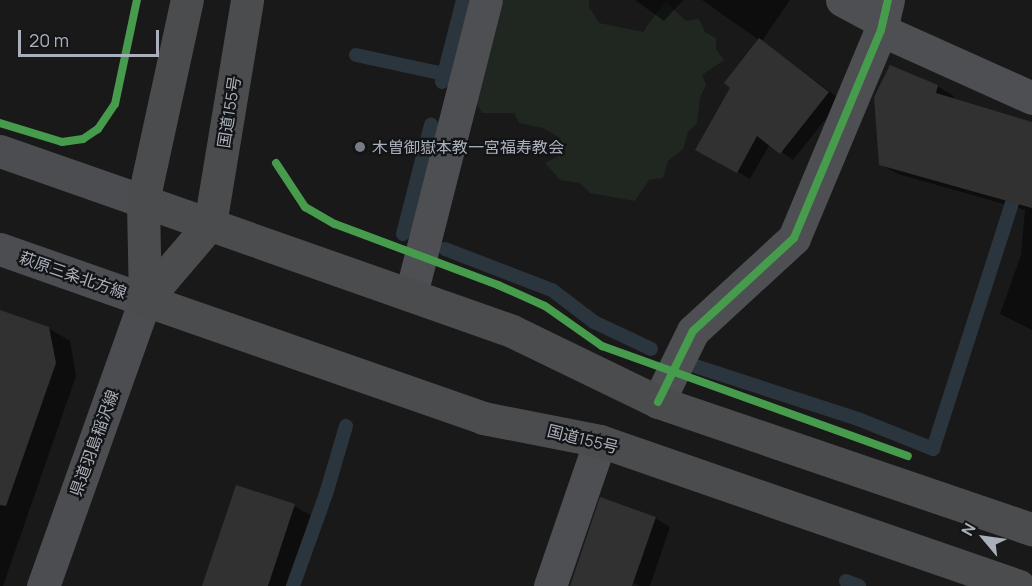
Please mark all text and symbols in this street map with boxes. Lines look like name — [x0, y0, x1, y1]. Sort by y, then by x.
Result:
scale bar — [21, 18, 162, 56]
text: 20 m — [29, 28, 69, 52]
street label: 国道155号 — [214, 75, 244, 149]
place label: 木曽御嶽本教一宮福寿教会 — [372, 137, 564, 157]
marker: 木曽御嶽本教一宮福寿教会 — [353, 140, 367, 154]
street label: 萩原三条北方線 — [17, 248, 129, 302]
street label: 県道羽島稲沢線 — [66, 387, 122, 499]
street label: 国道155号 — [545, 421, 621, 457]
north arrow — [954, 508, 1014, 568]
text: N — [956, 519, 981, 540]

